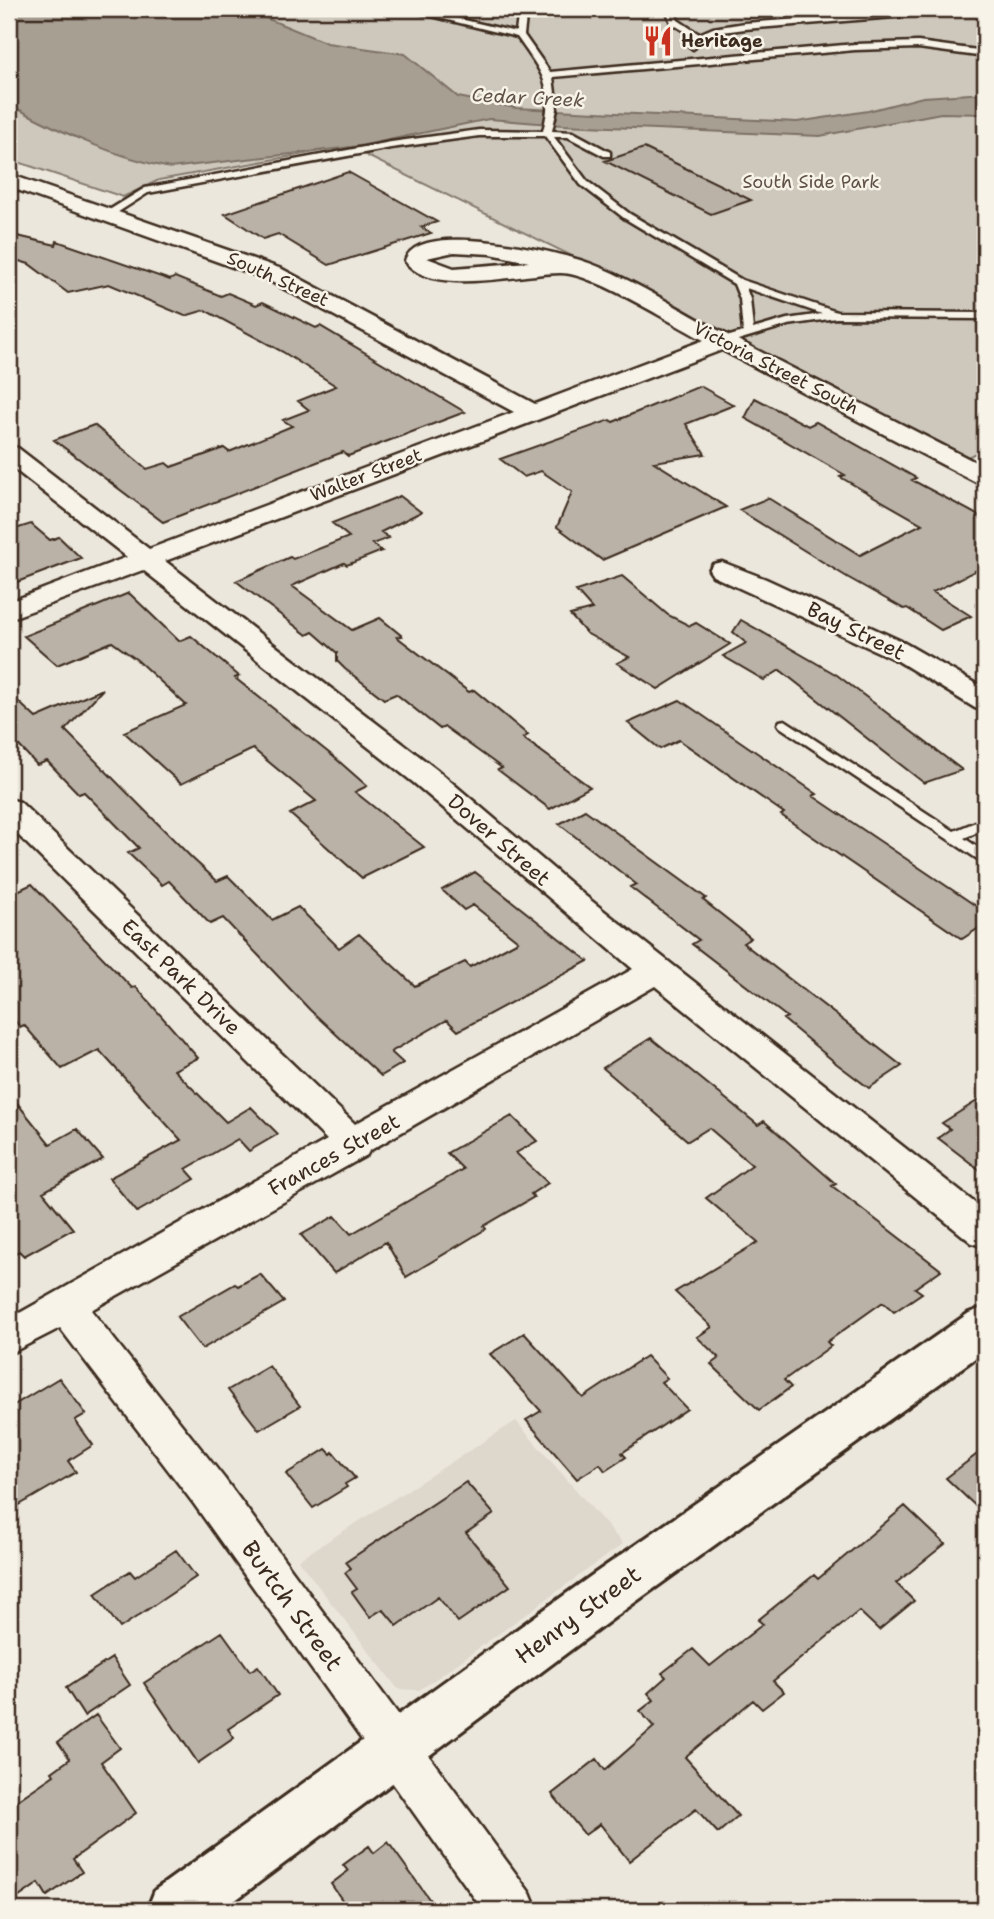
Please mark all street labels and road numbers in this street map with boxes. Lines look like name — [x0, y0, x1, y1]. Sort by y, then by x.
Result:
street label: South Street — [223, 246, 333, 312]
street label: Victoria Street South — [689, 316, 863, 420]
street label: Walter Street — [307, 443, 425, 507]
street label: Bay Street — [802, 595, 910, 667]
street label: Dover Street — [442, 788, 556, 892]
street label: East Park Drive — [115, 913, 247, 1041]
street label: Frances Street — [263, 1107, 405, 1203]
street label: Burtch Street — [234, 1535, 350, 1677]
street label: Henry Street — [509, 1558, 647, 1672]

